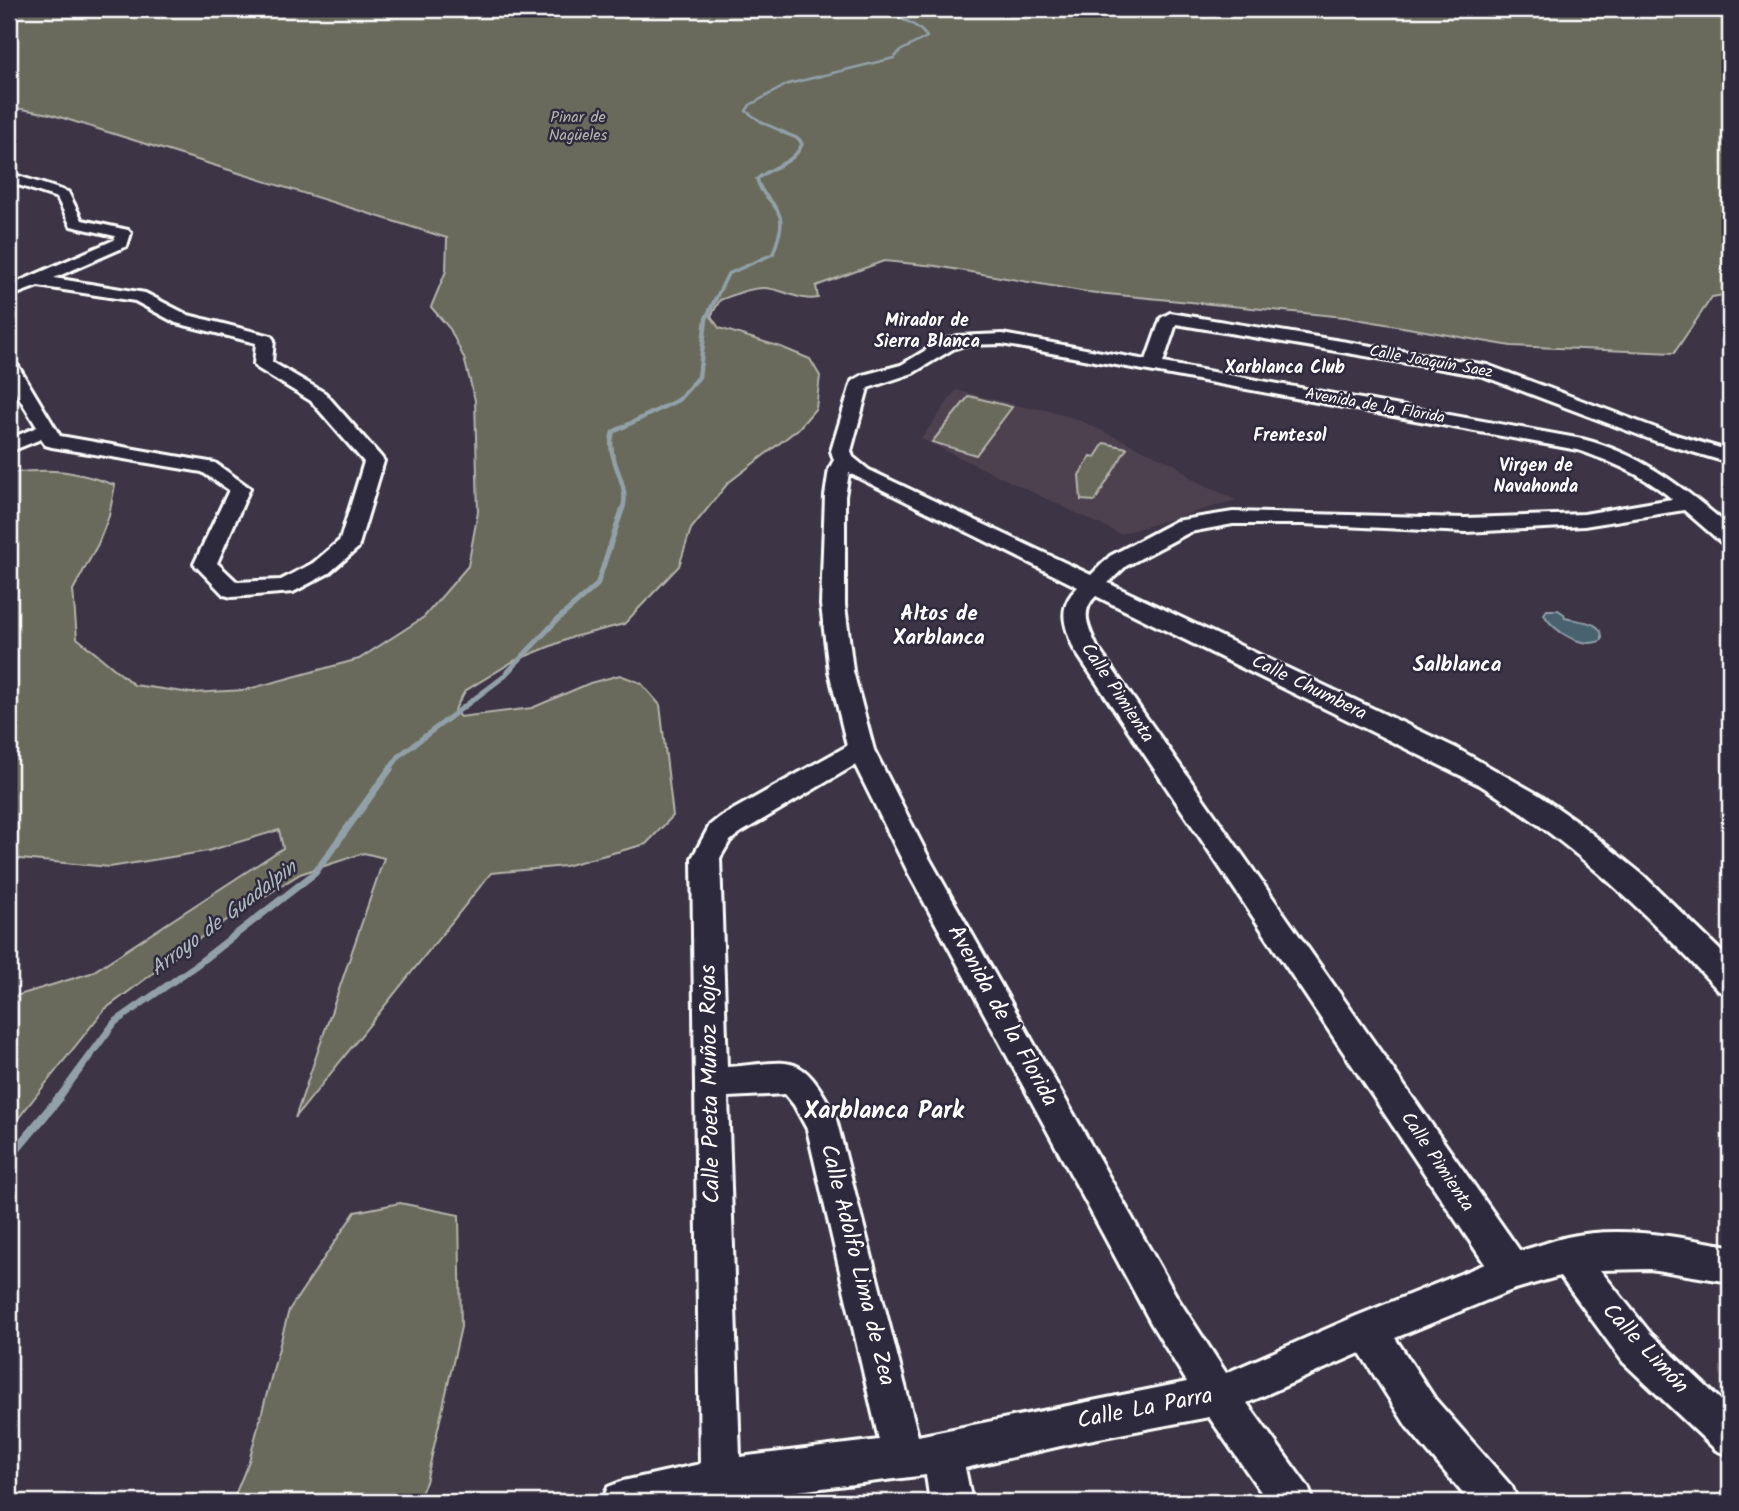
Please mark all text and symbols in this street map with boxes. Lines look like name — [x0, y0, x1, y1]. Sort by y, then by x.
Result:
park label: Pinar de Nagüeles — [549, 105, 608, 148]
district label: Mirador de Sierra Blanca — [874, 307, 980, 357]
street label: Calle Joaquín Saez — [1367, 339, 1495, 385]
district label: Xarblanca Club — [1224, 354, 1345, 383]
street label: Avenida de la Florida — [1303, 381, 1447, 431]
district label: Frentesol — [1253, 422, 1327, 451]
district label: Virgen de Navahonda — [1494, 452, 1578, 502]
district label: Altos de Xarblanca — [892, 598, 985, 655]
street label: Calle Pimienta — [1072, 637, 1162, 749]
street label: Calle Chumbera — [1246, 647, 1372, 729]
district label: Salblanca — [1413, 649, 1502, 682]
water label: Arroyo de Guadalpin — [143, 852, 306, 985]
street label: Avenida de la Florida — [937, 918, 1067, 1114]
street label: Calle Poeta Muñoz Rojas — [691, 964, 731, 1204]
district label: Xarblanca Park — [803, 1092, 965, 1131]
street label: Calle Pimienta — [1392, 1106, 1482, 1218]
street label: Calle Adolfo Lima de Zea — [810, 1140, 904, 1390]
street label: Calle Limón — [1593, 1295, 1697, 1403]
street label: Calle La Parra — [1074, 1378, 1216, 1440]

